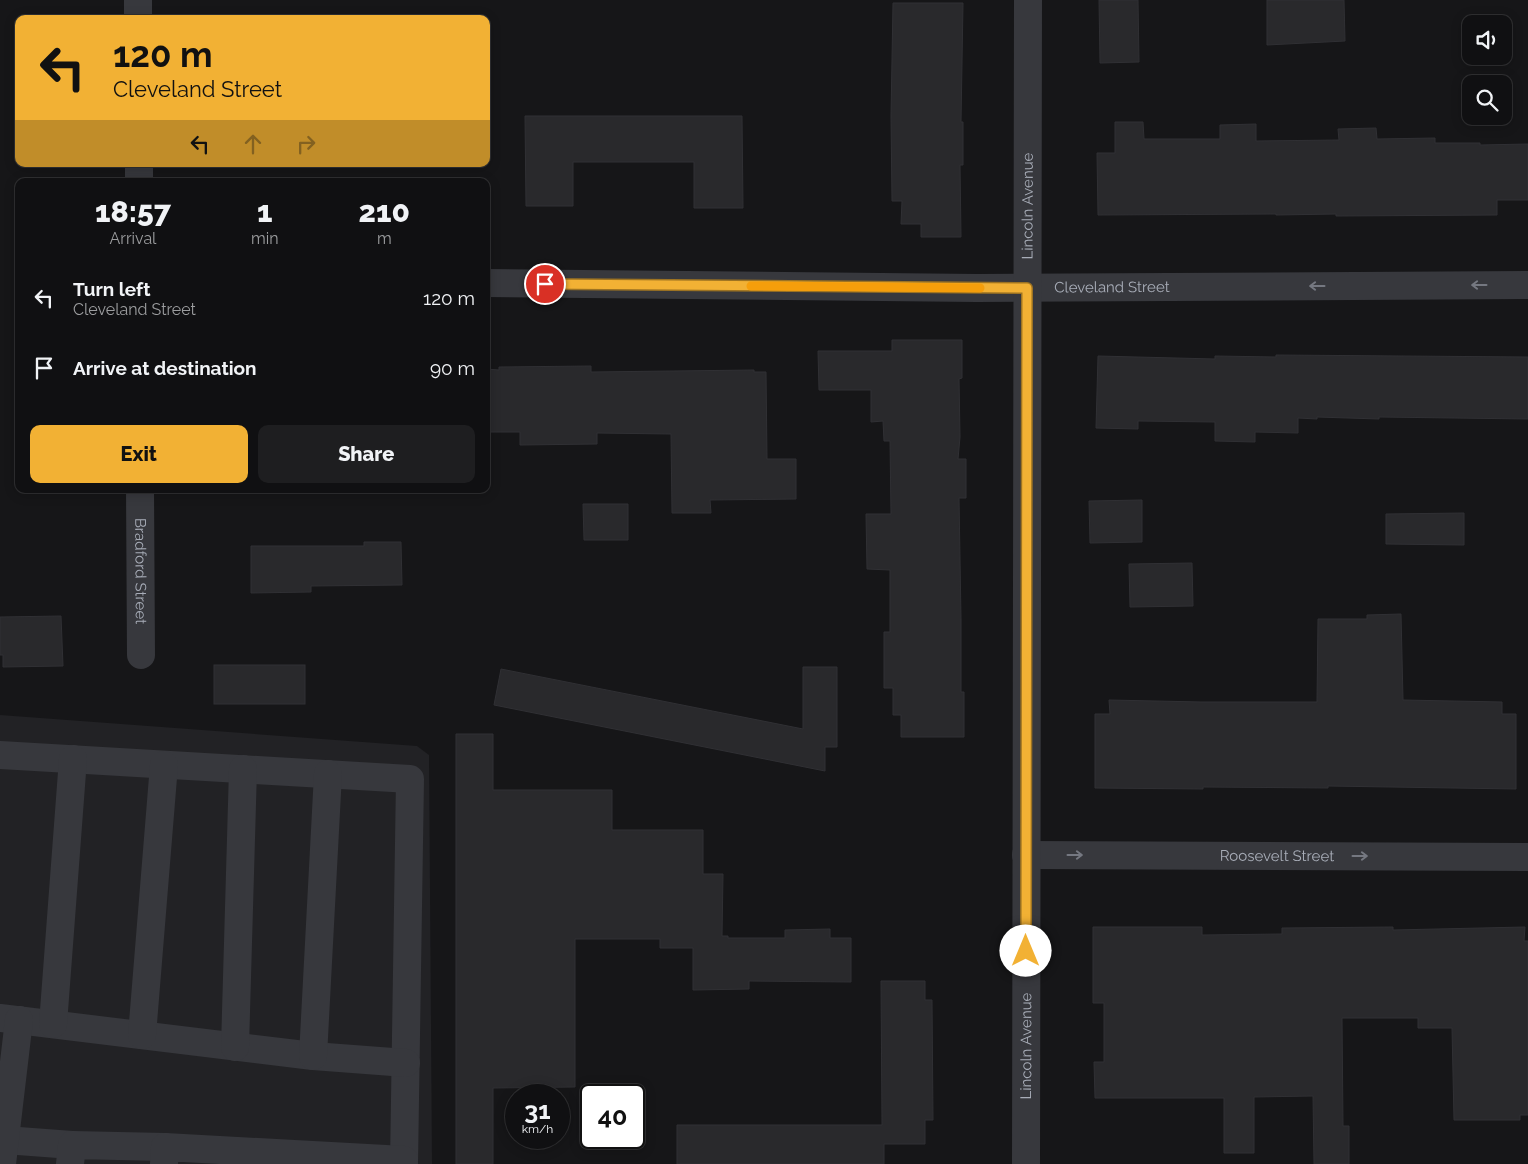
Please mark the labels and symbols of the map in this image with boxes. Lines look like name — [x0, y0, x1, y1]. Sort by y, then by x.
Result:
street label: Lincoln Avenue — [1019, 152, 1037, 259]
pin — [524, 263, 566, 305]
street label: Cleveland Street — [1054, 278, 1170, 297]
one-way arrow — [1472, 280, 1488, 290]
one-way arrow — [1309, 281, 1326, 291]
street label: Bradford Street — [131, 518, 150, 624]
street label: Roosevelt Street — [1220, 847, 1334, 865]
one-way arrow — [1066, 850, 1083, 860]
one-way arrow — [1352, 851, 1368, 861]
position arrow — [999, 924, 1051, 976]
street label: Lincoln Avenue — [1017, 992, 1035, 1099]
speed limit sign: 40 — [580, 1084, 645, 1149]

